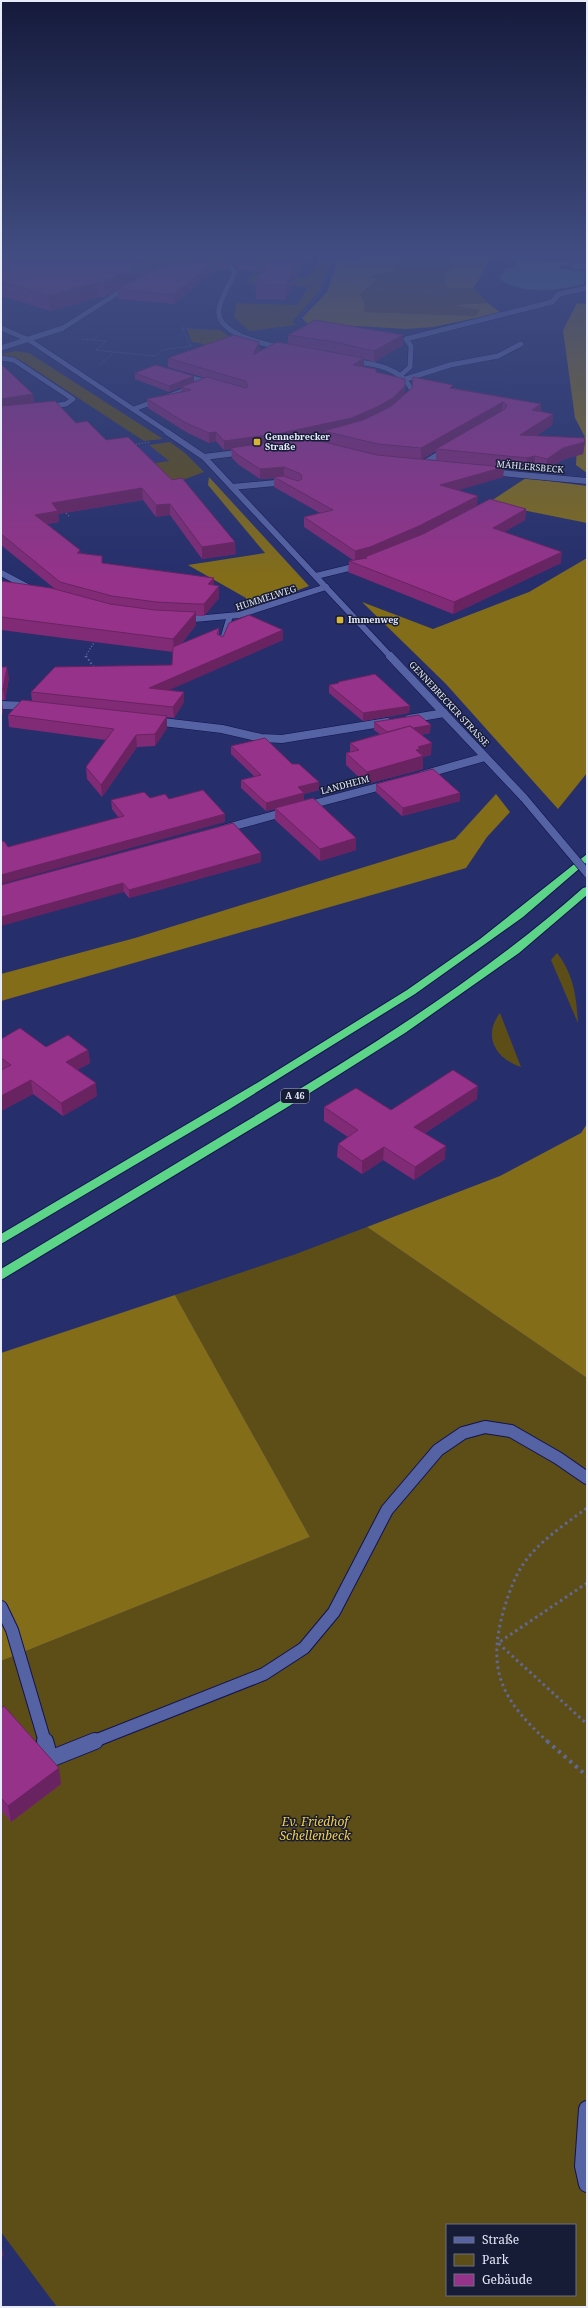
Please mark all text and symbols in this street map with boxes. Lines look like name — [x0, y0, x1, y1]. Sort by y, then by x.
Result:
place label: Gennebrecker Straße — [265, 430, 330, 453]
marker: Gennebrecker Straße — [252, 437, 262, 447]
street label: MÄHLERSBECK — [496, 457, 565, 476]
street label: HUMMELWEG — [234, 581, 298, 613]
place label: Immenweg — [348, 613, 399, 626]
marker: Immenweg — [335, 615, 345, 625]
street label: GENNEBRECKER STRASSE — [406, 658, 493, 749]
street label: LANDHEIM — [319, 772, 371, 797]
road number: A 46 — [281, 1089, 309, 1103]
park label: Ev. Friedhof Schellenbeck — [279, 1813, 352, 1844]
legend — [446, 2224, 576, 2296]
text: Straße — [482, 2231, 519, 2248]
text: Park — [482, 2251, 510, 2268]
text: Gebäude — [482, 2271, 533, 2288]

